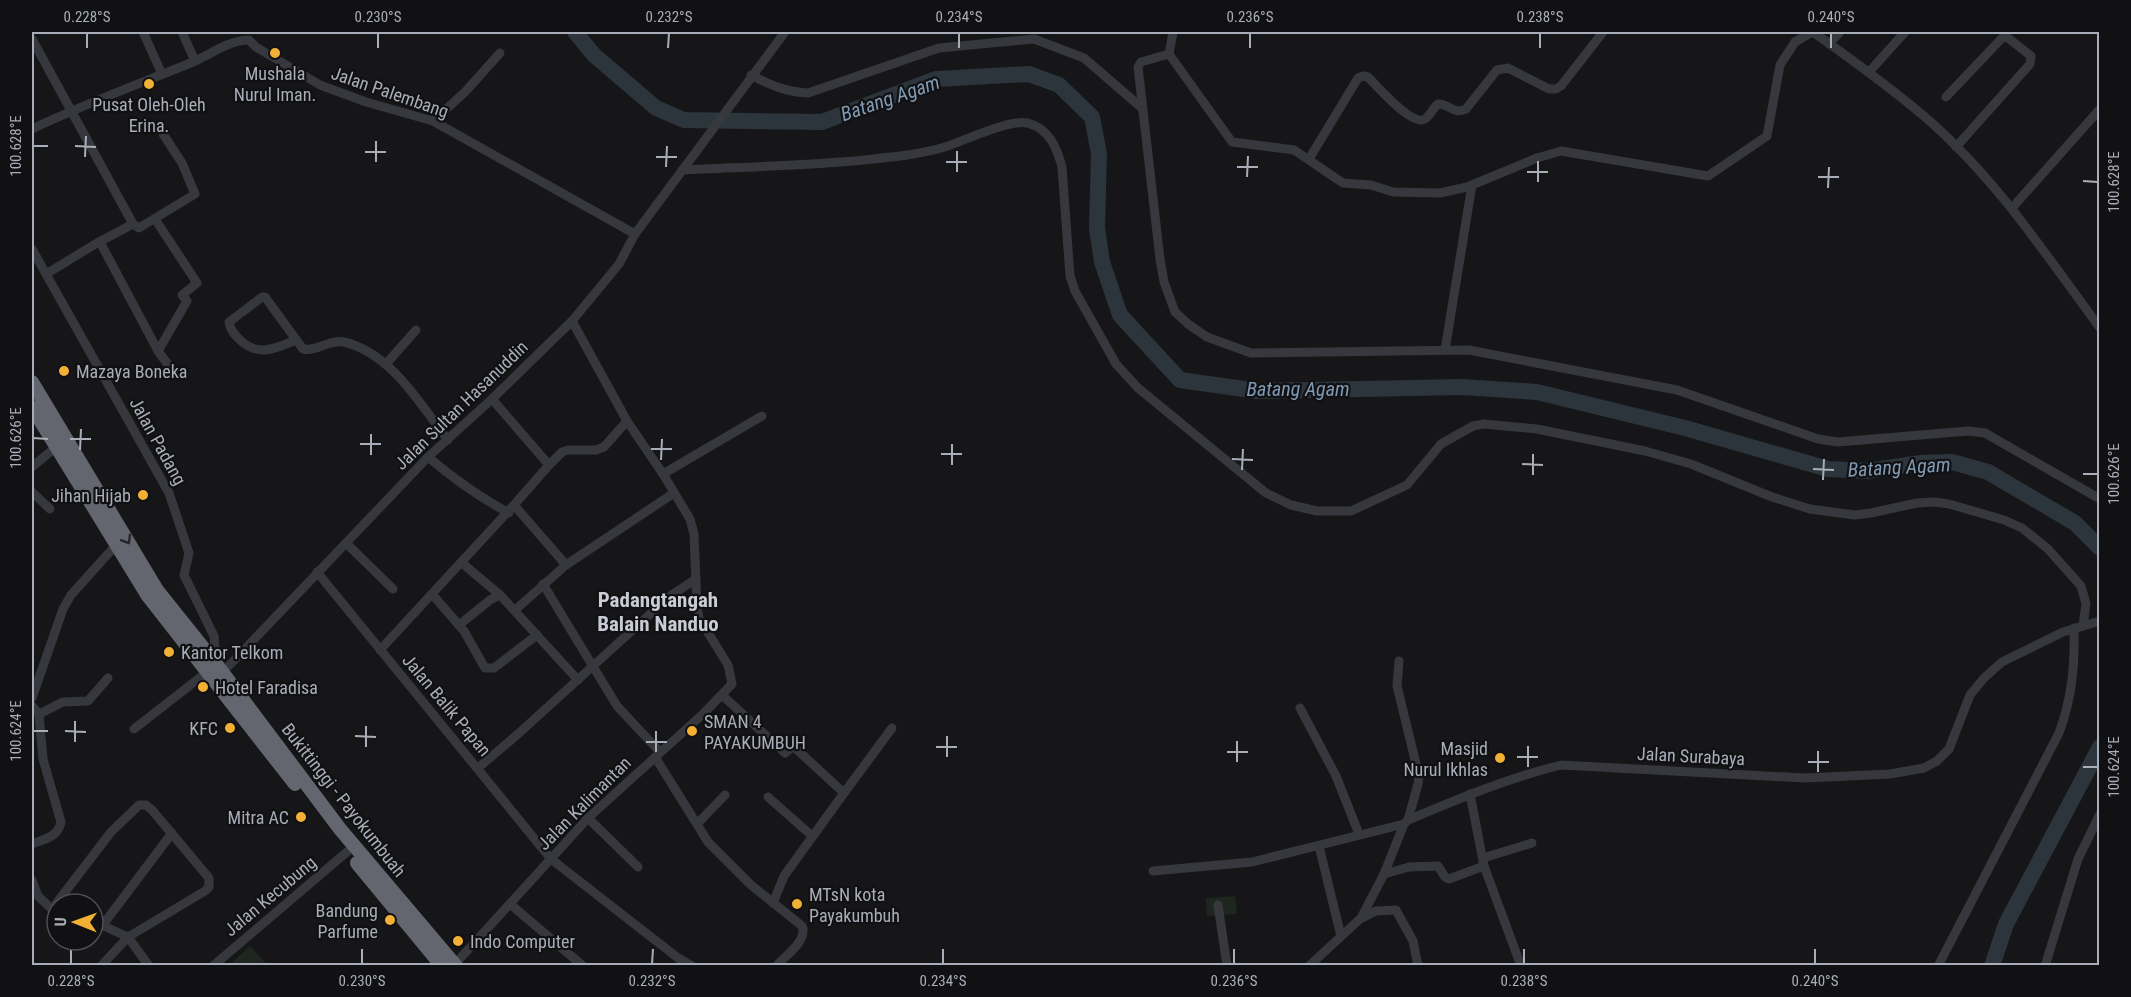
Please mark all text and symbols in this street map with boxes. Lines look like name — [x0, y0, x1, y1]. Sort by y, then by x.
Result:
text: 0.228°S — [64, 8, 111, 26]
text: 0.230°S — [355, 8, 402, 26]
text: 0.232°S — [646, 8, 693, 26]
text: 0.234°S — [936, 8, 983, 26]
text: 0.236°S — [1227, 8, 1274, 26]
text: 0.238°S — [1517, 8, 1564, 26]
text: 0.240°S — [1808, 8, 1855, 26]
marker: Mushala Nurul Iman. — [268, 46, 282, 60]
street label: Jalan Palembang — [329, 62, 451, 122]
place label: Mushala Nurul Iman. — [234, 63, 316, 105]
water label: Batang Agam — [837, 70, 943, 126]
marker: Pusat Oleh-Oleh Erina. — [142, 77, 156, 91]
place label: Pusat Oleh-Oleh Erina. — [92, 94, 206, 136]
text: 100.628°E — [7, 115, 25, 177]
text: 100.628°E — [2105, 151, 2123, 213]
street label: Jalan Sultan Hasanuddin — [390, 336, 532, 474]
place label: Mazaya Boneka — [76, 361, 187, 382]
marker: Mazaya Boneka — [57, 364, 71, 378]
water label: Batang Agam — [1246, 377, 1350, 401]
street label: Jalan Padang — [125, 394, 191, 488]
text: 100.626°E — [7, 407, 25, 469]
text: 100.626°E — [2105, 443, 2123, 505]
water label: Batang Agam — [1847, 452, 1951, 482]
place label: Jihan Hijab — [51, 485, 131, 506]
marker: Jihan Hijab — [136, 488, 150, 502]
one-way arrow — [119, 534, 131, 544]
district label: Padangtangah Balain Nanduo — [597, 588, 719, 636]
place label: Kantor Telkom — [181, 642, 283, 663]
marker: Kantor Telkom — [162, 645, 176, 659]
street label: Jalan Balik Papan — [398, 650, 496, 760]
place label: Hotel Faradisa — [215, 677, 318, 698]
marker: Hotel Faradisa — [196, 680, 210, 694]
text: 100.624°E — [7, 700, 25, 762]
place label: SMAN 4 PAYAKUMBUH — [704, 711, 806, 753]
place label: KFC — [189, 718, 218, 739]
street label: Bukittinggi - Payokumbuah — [278, 719, 410, 881]
marker: KFC — [223, 721, 237, 735]
marker: SMAN 4 PAYAKUMBUH — [685, 724, 699, 738]
text: 100.624°E — [2105, 736, 2123, 798]
place label: Masjid Nurul Ikhlas — [1403, 738, 1488, 780]
street label: Jalan Surabaya — [1636, 743, 1746, 769]
marker: Masjid Nurul Ikhlas — [1493, 751, 1507, 765]
street label: Jalan Kalimantan — [533, 752, 635, 854]
place label: Mitra AC — [228, 807, 289, 828]
marker: Mitra AC — [294, 810, 308, 824]
street label: Jalan Kecubung — [220, 852, 320, 940]
place label: MTsN kota Payakumbuh — [809, 884, 900, 926]
north arrow — [45, 892, 105, 952]
marker: MTsN kota Payakumbuh — [790, 897, 804, 911]
place label: Bandung Parfume — [316, 900, 378, 942]
marker: Bandung Parfume — [383, 913, 397, 927]
text: U — [51, 917, 70, 926]
place label: Indo Computer — [470, 931, 575, 952]
marker: Indo Computer — [451, 934, 465, 948]
text: 0.228°S — [48, 972, 95, 990]
text: 0.230°S — [339, 972, 386, 990]
text: 0.232°S — [629, 972, 676, 990]
text: 0.234°S — [920, 972, 967, 990]
text: 0.236°S — [1211, 972, 1258, 990]
text: 0.238°S — [1501, 972, 1548, 990]
text: 0.240°S — [1792, 972, 1839, 990]

